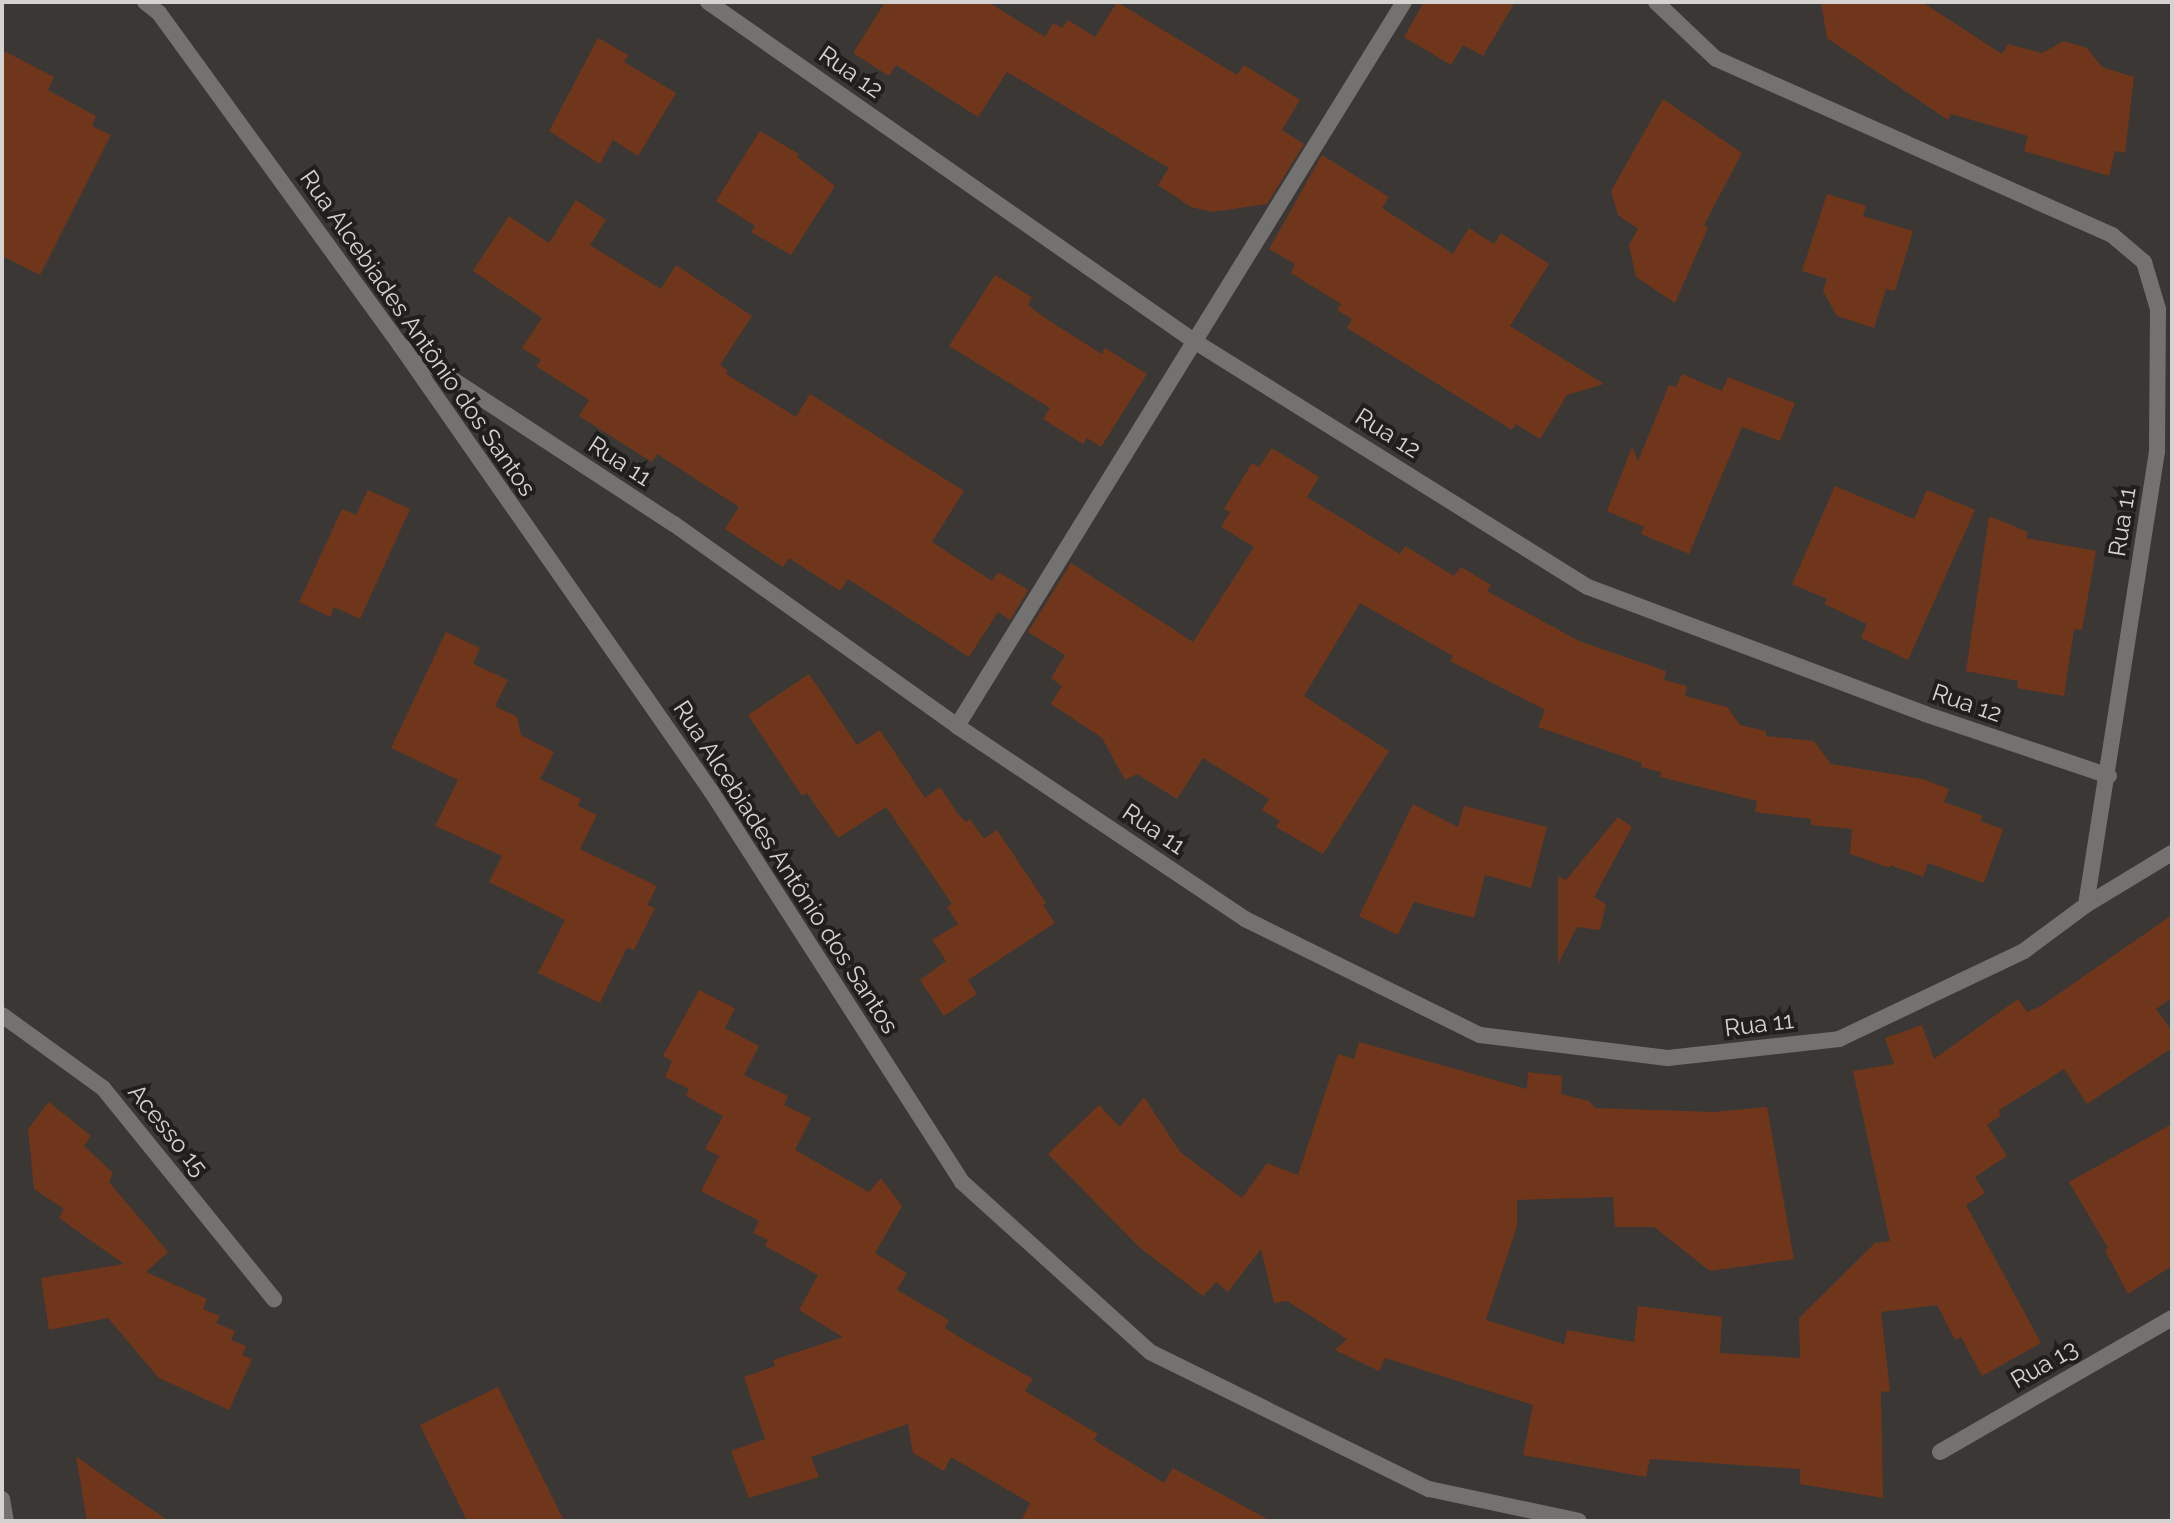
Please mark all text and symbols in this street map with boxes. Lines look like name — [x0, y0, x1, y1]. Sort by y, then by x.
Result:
street label: Rua 12 — [813, 40, 889, 104]
street label: Rua Alcebiades Antônio dos Santos — [294, 164, 542, 502]
street label: Rua 12 — [1350, 402, 1426, 464]
street label: Rua 11 — [583, 430, 657, 492]
street label: Rua 11 — [2102, 485, 2142, 559]
street label: Rua 12 — [1928, 678, 2006, 728]
street label: Rua Alcebiades Antônio dos Santos — [667, 695, 905, 1039]
street label: Rua 11 — [1117, 798, 1191, 860]
street label: Rua 11 — [1723, 1005, 1795, 1043]
street label: Acesso 15 — [122, 1078, 214, 1182]
street label: Rua 13 — [2006, 1334, 2082, 1394]

